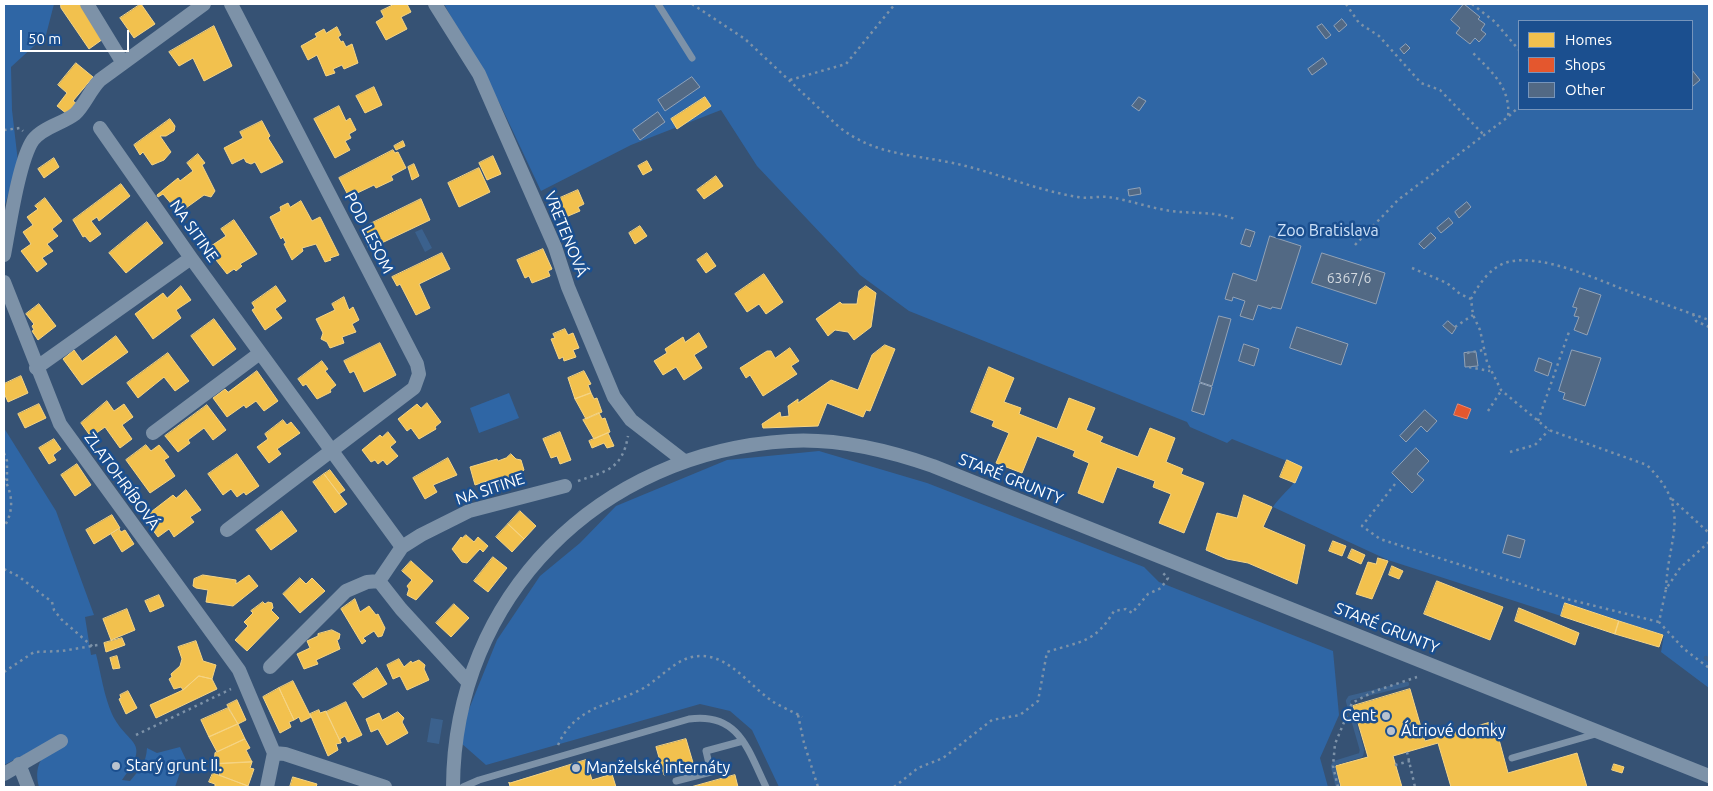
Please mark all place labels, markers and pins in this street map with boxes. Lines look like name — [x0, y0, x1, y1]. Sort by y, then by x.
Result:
place label: Cent — [1342, 706, 1376, 726]
marker: Cent — [1380, 710, 1392, 722]
place label: Átriové domky — [1401, 721, 1506, 741]
marker: Átriové domky — [1385, 725, 1397, 737]
place label: Starý grunt II. — [126, 756, 222, 776]
place label: Manželské internáty — [586, 758, 730, 778]
marker: Starý grunt II. — [110, 760, 122, 772]
marker: Manželské internáty — [570, 762, 582, 774]

